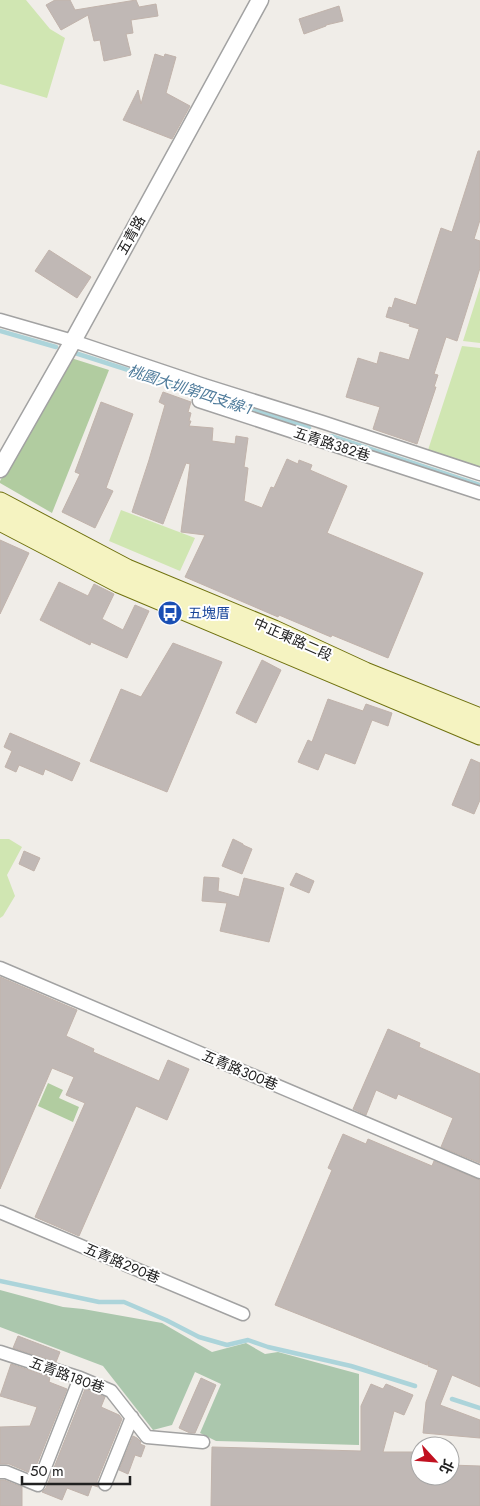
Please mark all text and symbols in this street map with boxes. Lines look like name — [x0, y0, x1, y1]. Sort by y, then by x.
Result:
street label: 五青路 — [112, 212, 150, 258]
water label: 桃園大圳第四支線-1 — [125, 360, 255, 421]
street label: 五青路382巷 — [291, 422, 373, 466]
bus stop icon: 五塊厝 — [157, 600, 183, 626]
place label: 五塊厝 — [188, 603, 230, 623]
street label: 中正東路二段 — [251, 613, 335, 665]
street label: 五青路300巷 — [199, 1045, 281, 1095]
street label: 五青路290巷 — [81, 1238, 163, 1288]
street label: 五青路180巷 — [27, 1352, 107, 1398]
north arrow — [410, 1436, 460, 1486]
scale bar — [22, 1454, 130, 1486]
text: 北 — [435, 1456, 459, 1477]
text: 50 m — [30, 1460, 64, 1482]

